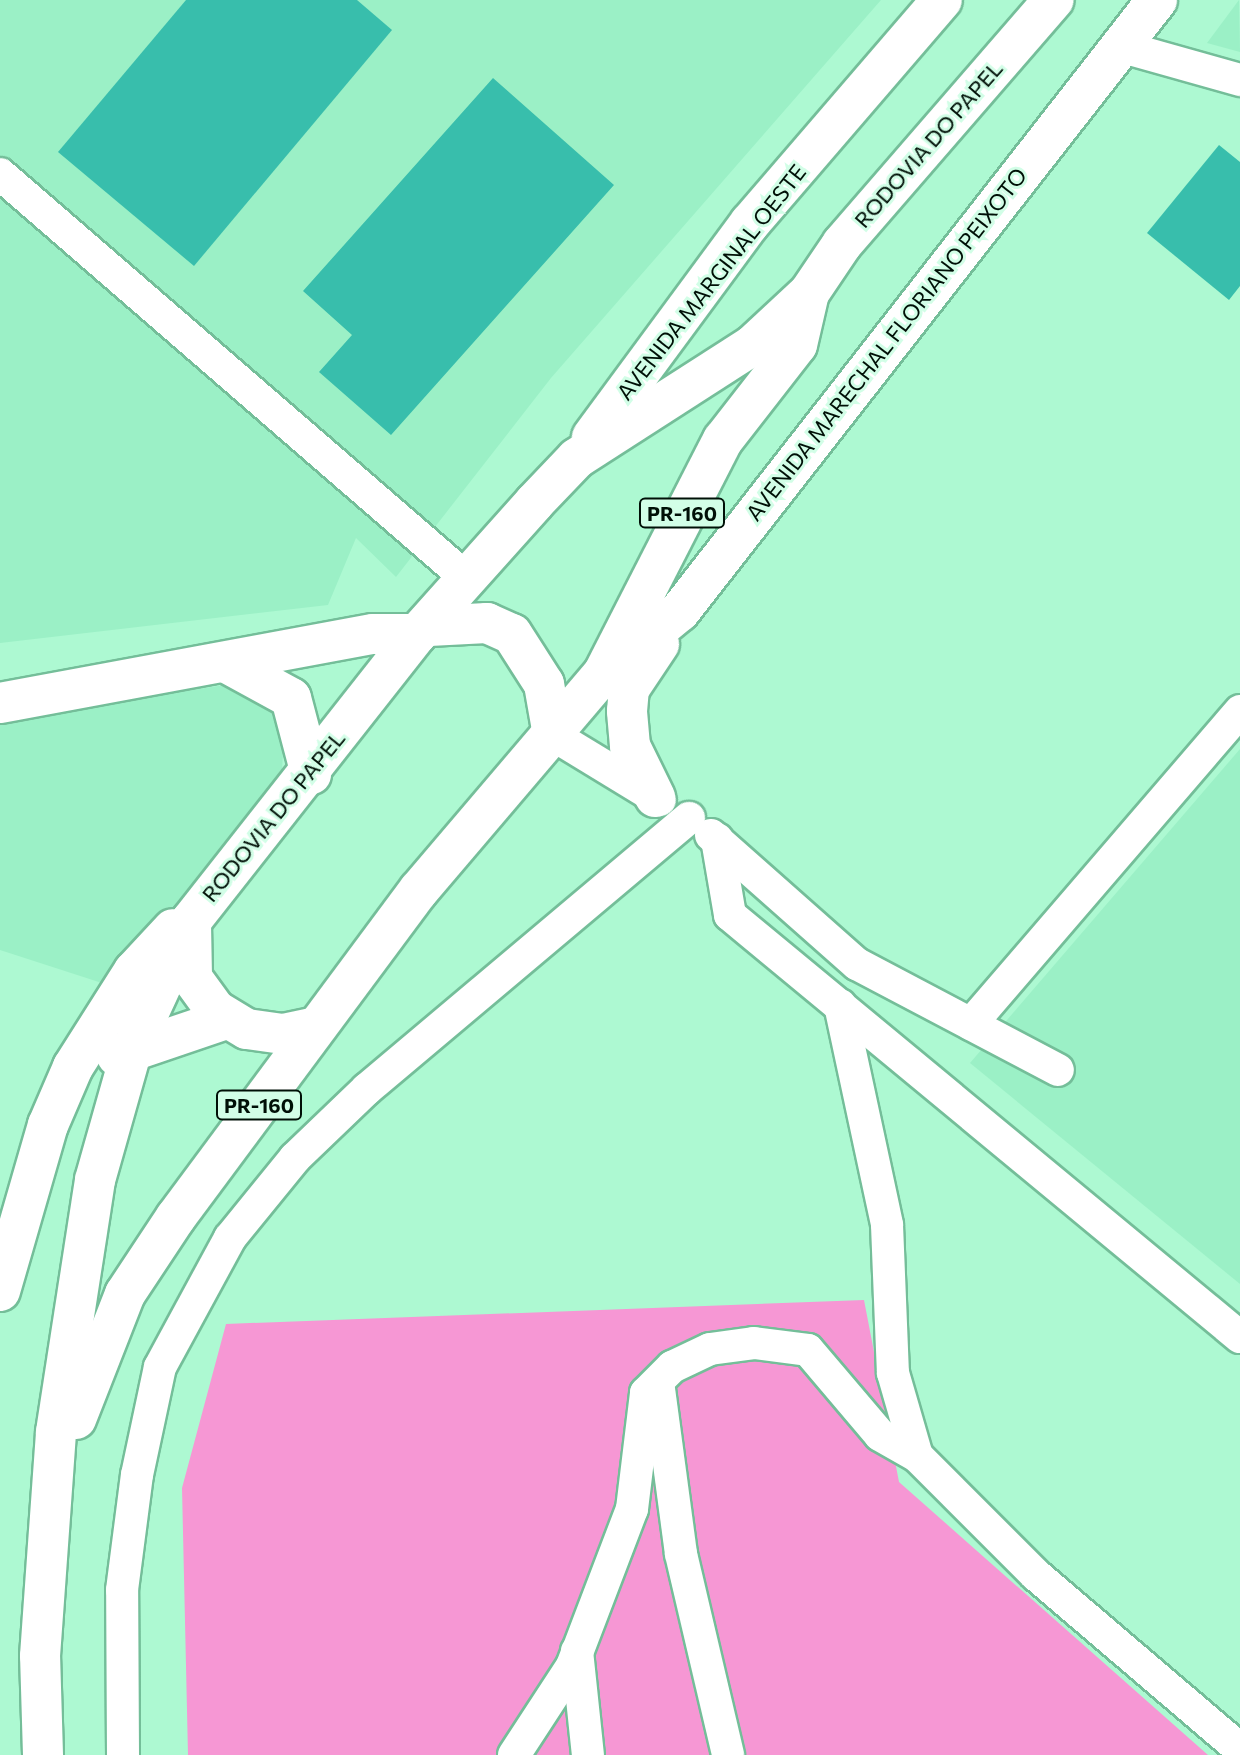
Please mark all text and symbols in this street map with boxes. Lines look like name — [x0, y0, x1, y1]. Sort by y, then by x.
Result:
street label: RODOVIA DO PAPEL — [848, 55, 1008, 233]
street label: AVENIDA MARGINAL OESTE — [611, 159, 811, 405]
street label: AVENIDA MARECHAL FLORIANO PEIXOTO — [740, 162, 1032, 526]
road number: PR-160 — [638, 497, 726, 529]
street label: RODOVIA DO PAPEL — [196, 725, 350, 907]
road number: PR-160 — [215, 1089, 303, 1121]

